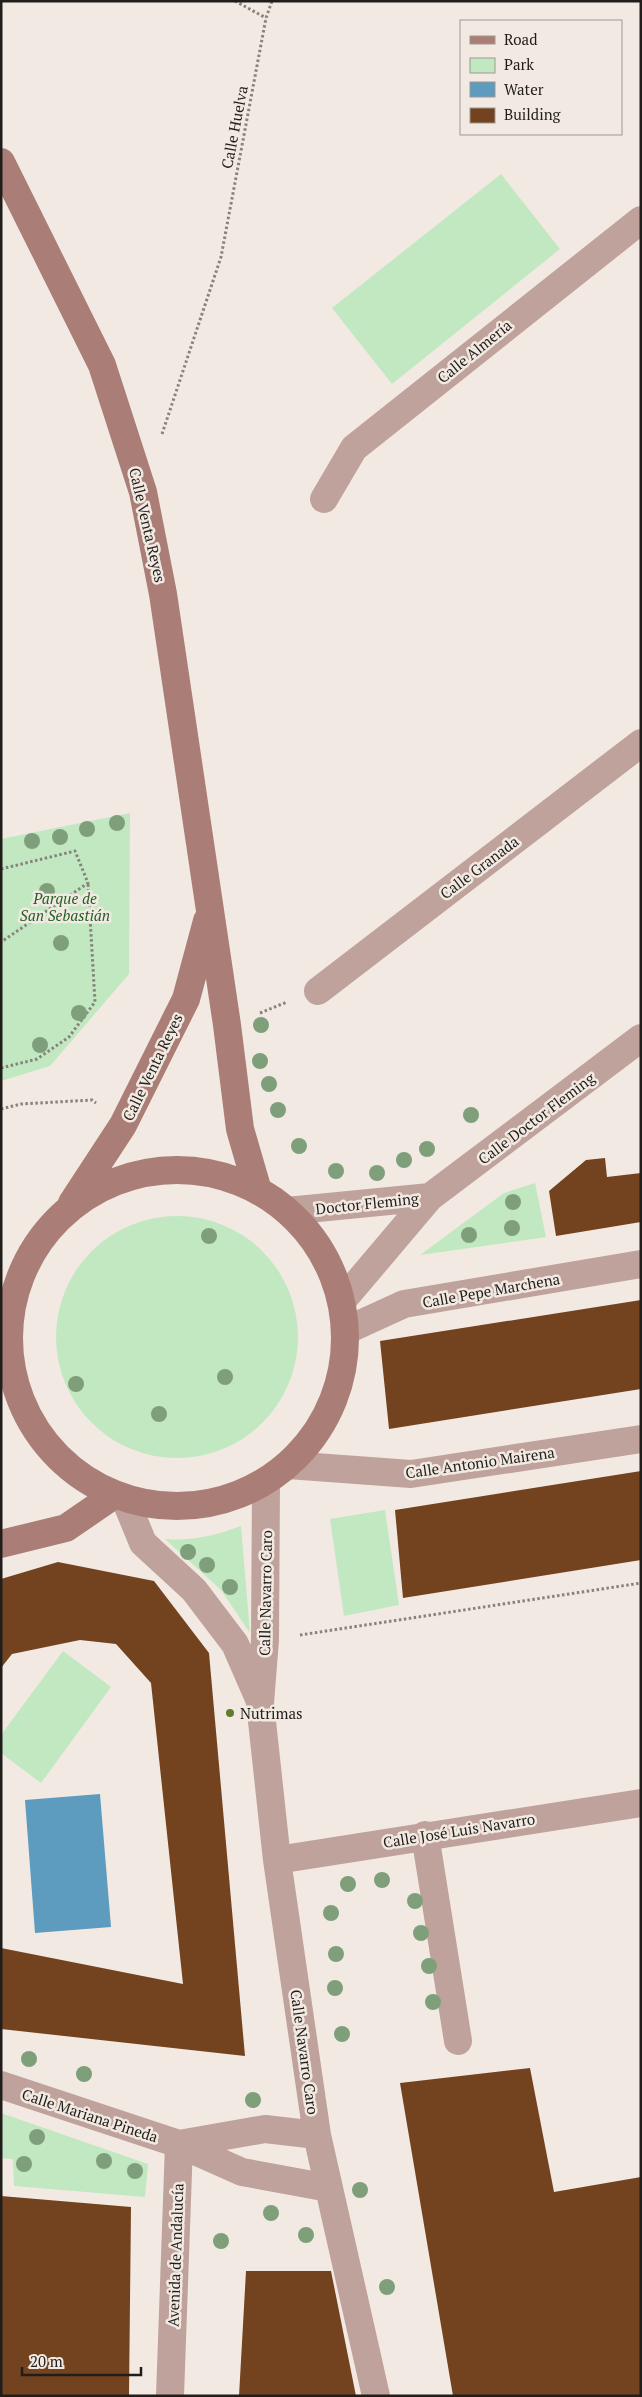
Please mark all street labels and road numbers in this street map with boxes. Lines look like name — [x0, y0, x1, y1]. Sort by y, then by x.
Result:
street label: Calle Huelva — [216, 83, 252, 170]
street label: Calle Almería — [433, 315, 516, 387]
street label: Calle Venta Reyes — [125, 466, 171, 584]
street label: Calle Granada — [436, 831, 523, 903]
street label: Calle Venta Reyes — [117, 1010, 187, 1124]
street label: Calle Doctor Fleming — [474, 1067, 599, 1168]
street label: Doctor Fleming — [314, 1188, 421, 1218]
street label: Calle Pepe Marchena — [421, 1268, 562, 1312]
street label: Calle Antonio Mairena — [404, 1442, 556, 1482]
street label: Calle Navarro Caro — [254, 1530, 276, 1656]
street label: Calle José Luis Navarro — [382, 1808, 536, 1852]
street label: Calle Navarro Caro — [286, 1988, 324, 2116]
street label: Calle Mariana Pineda — [19, 2084, 161, 2147]
street label: Avenida de Andalucía — [163, 2183, 188, 2327]

